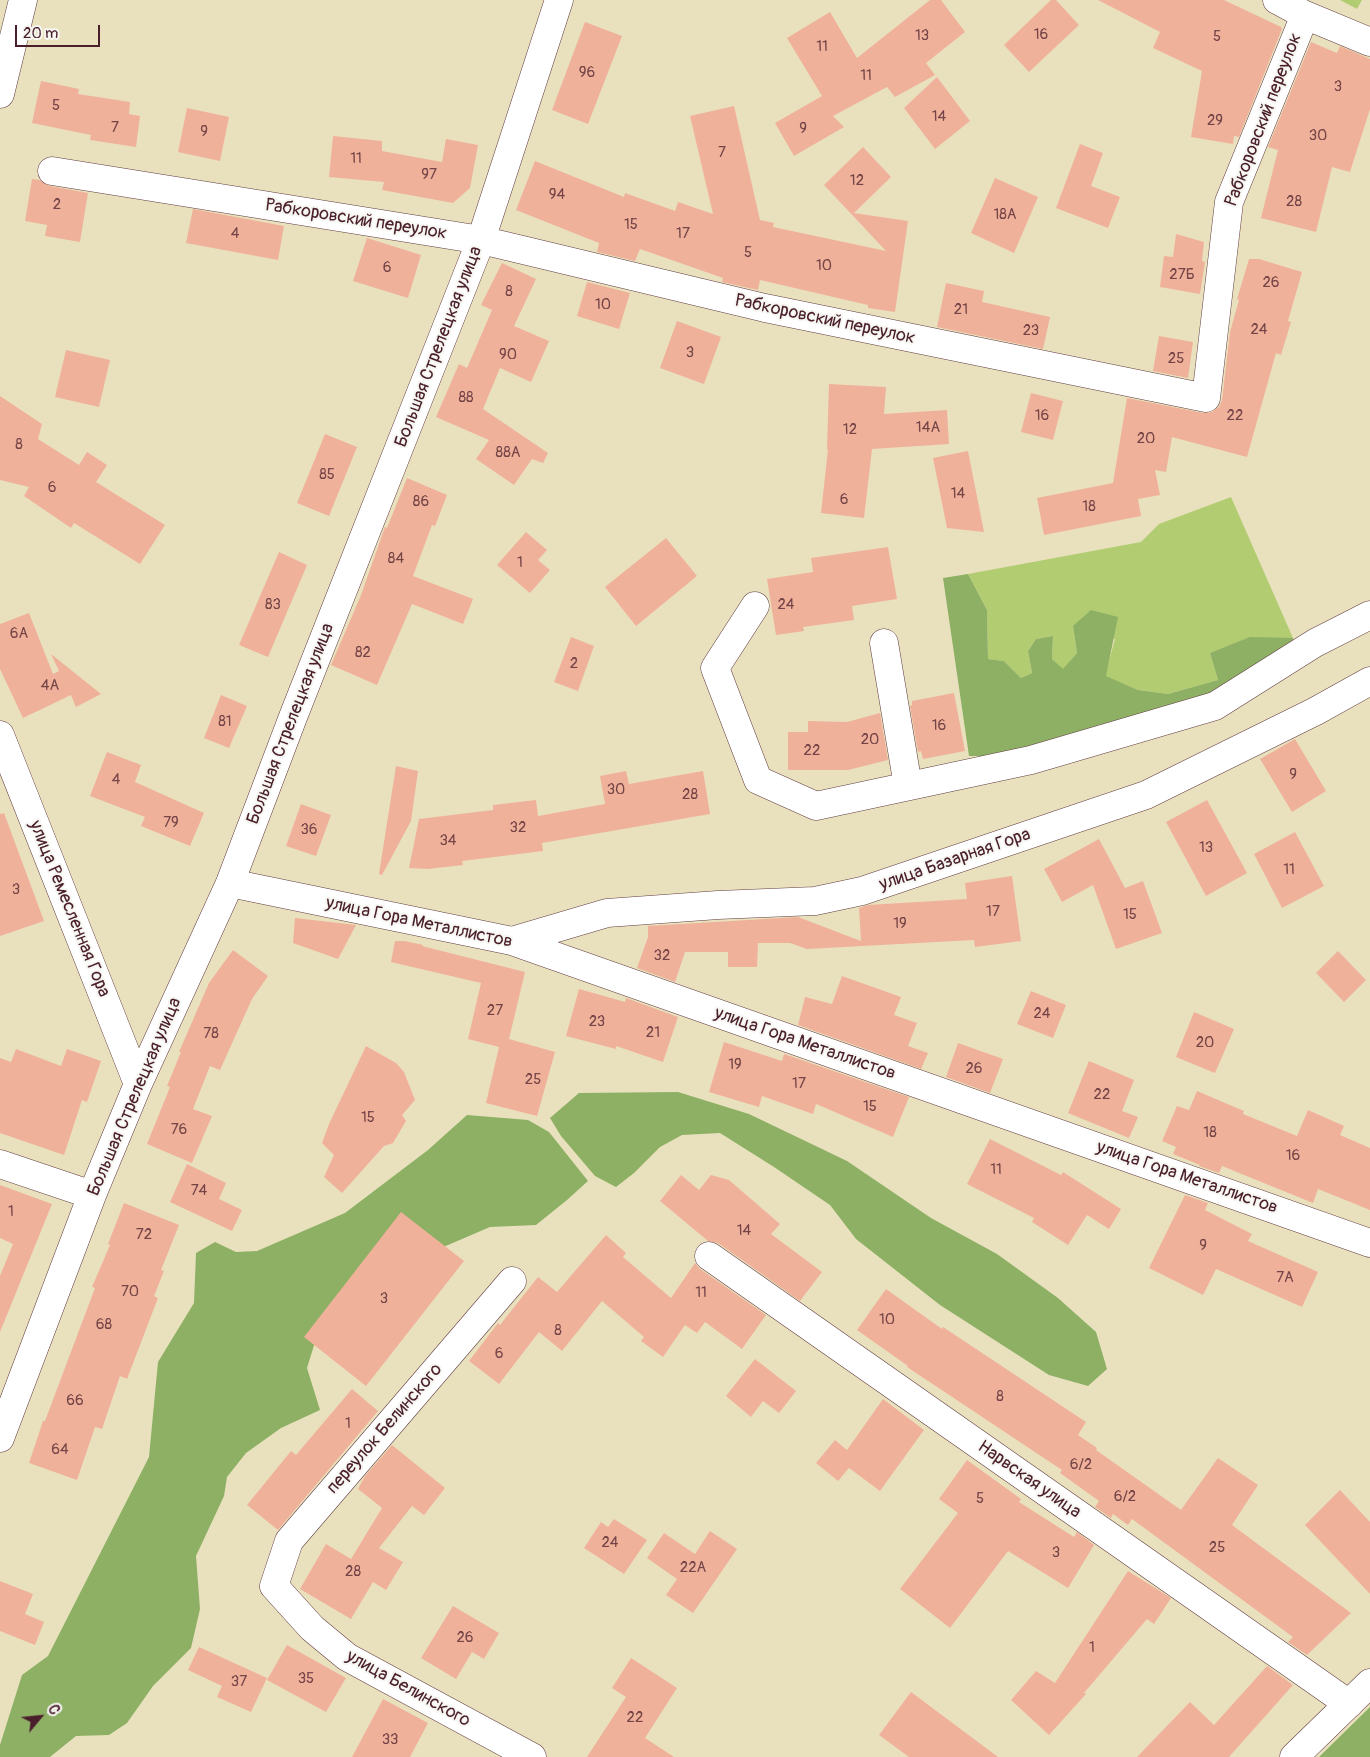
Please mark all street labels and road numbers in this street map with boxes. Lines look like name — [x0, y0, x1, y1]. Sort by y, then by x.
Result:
street label: Рабкоровский переулок — [1221, 30, 1307, 210]
street label: Рабкоровский переулок — [264, 195, 448, 245]
street label: Большая Стрелецкая улица — [391, 243, 487, 451]
street label: Рабкоровский переулок — [733, 290, 917, 350]
street label: Большая Стрелецкая улица — [243, 620, 339, 828]
street label: улица Ремесленная Гора — [24, 818, 114, 1000]
street label: улица Базарная Гора — [877, 824, 1033, 896]
street label: улица Гора Металлистов — [324, 893, 514, 953]
street label: Большая Стрелецкая улица — [83, 994, 187, 1200]
street label: улица Гора Металлистов — [712, 1003, 898, 1085]
street label: улица Гора Металлистов — [1094, 1137, 1280, 1219]
street label: переулок Белинского — [323, 1359, 447, 1499]
street label: Нарвская улица — [973, 1436, 1085, 1524]
street label: улица Белинского — [342, 1646, 474, 1732]

